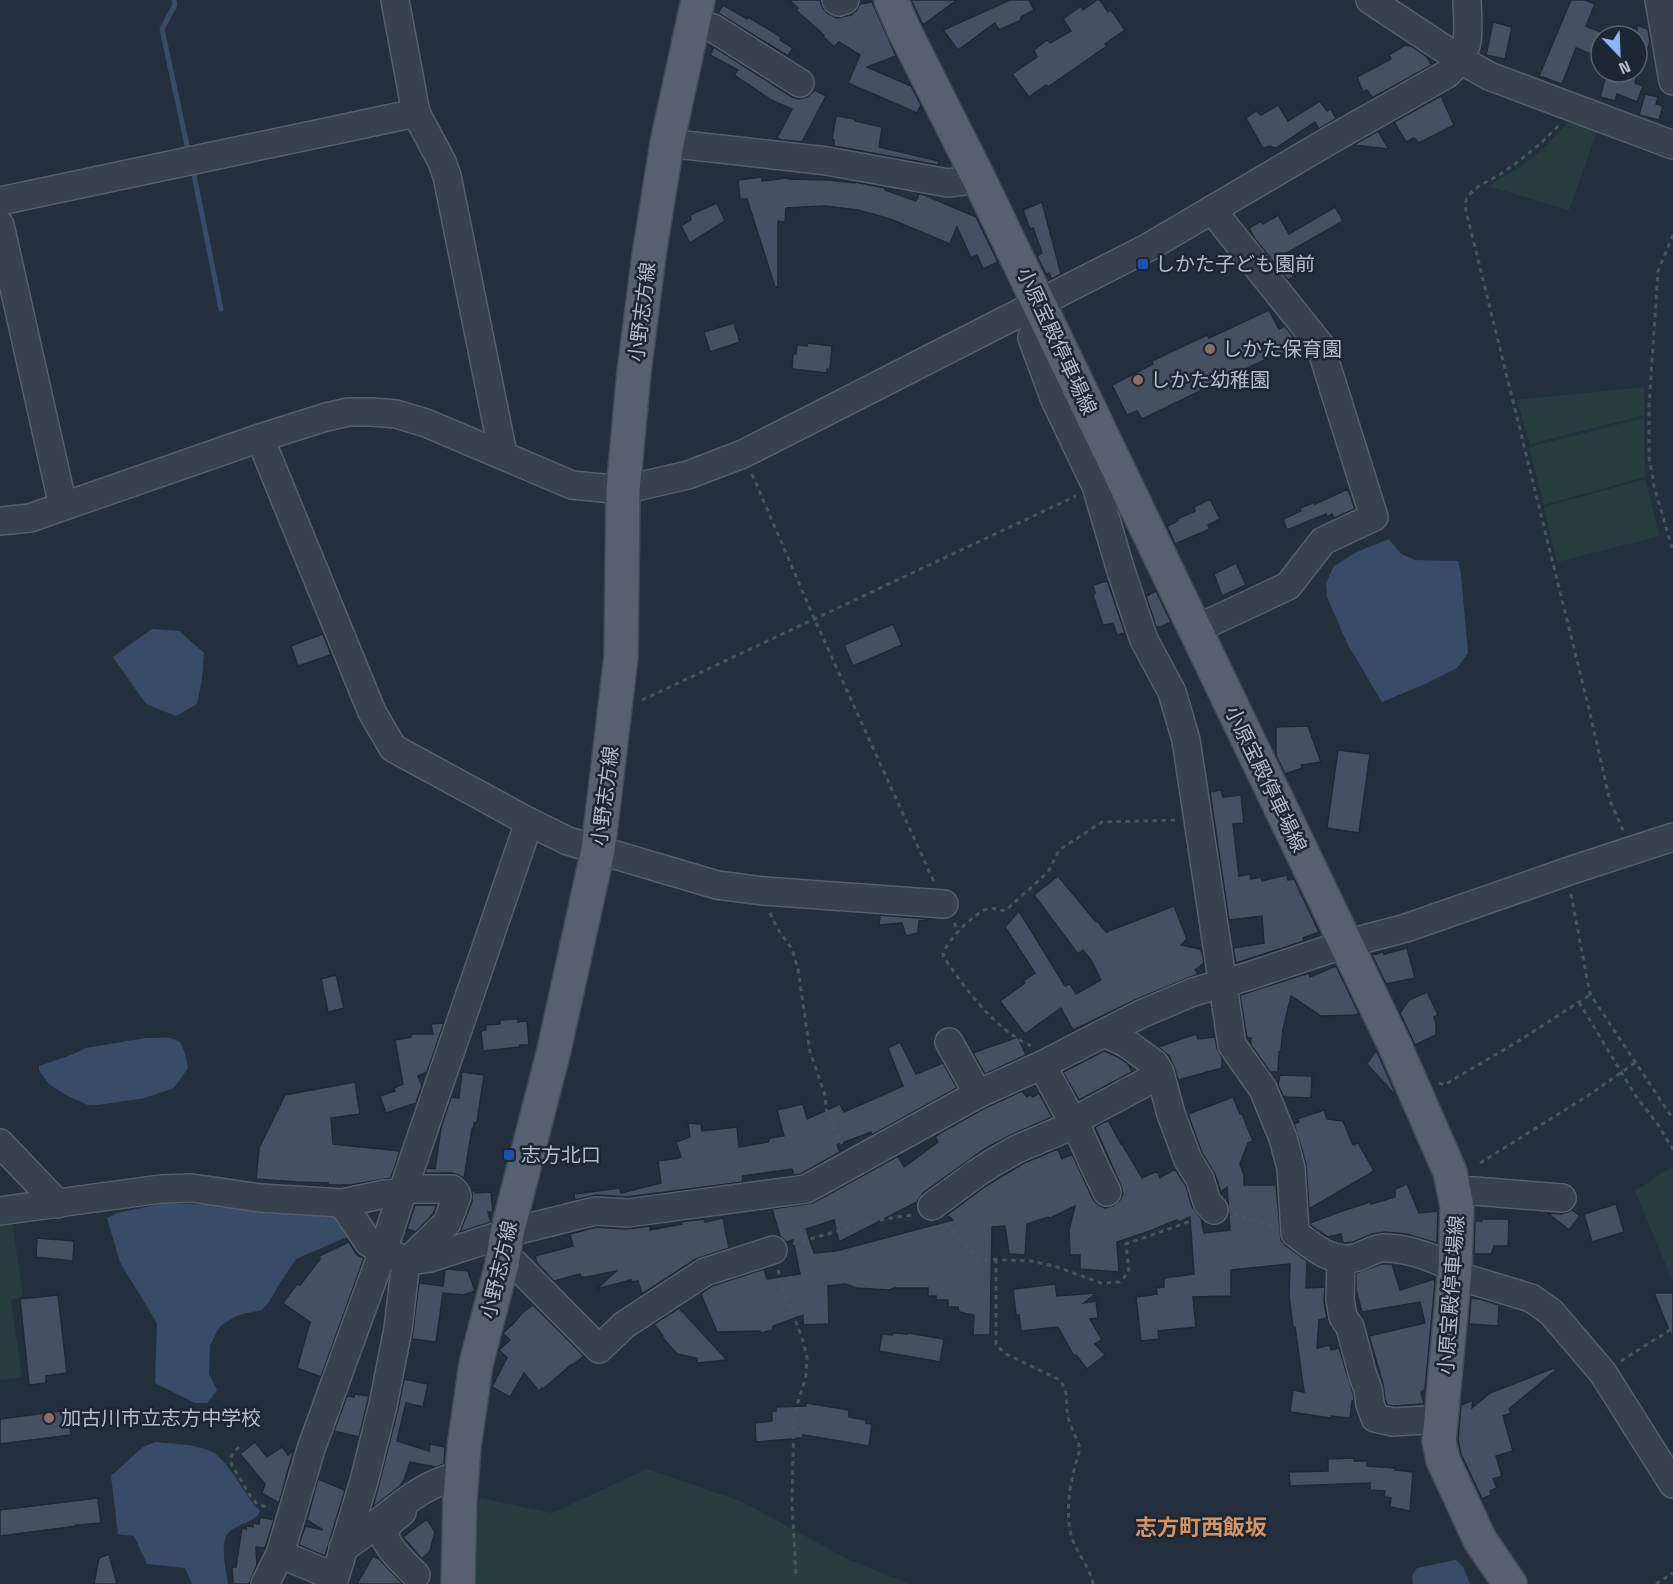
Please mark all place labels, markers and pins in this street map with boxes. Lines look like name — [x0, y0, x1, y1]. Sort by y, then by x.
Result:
place label: しかた子ども園前 — [1155, 251, 1315, 277]
marker: しかた子ども園前 — [1136, 257, 1150, 271]
place label: しかた保育園 — [1222, 336, 1342, 362]
marker: しかた保育園 — [1203, 342, 1217, 356]
place label: しかた幼稚園 — [1150, 367, 1270, 393]
marker: しかた幼稚園 — [1131, 373, 1145, 387]
place label: 志方北口 — [521, 1142, 601, 1168]
marker: 志方北口 — [502, 1148, 516, 1162]
place label: 加古川市立志方中学校 — [61, 1405, 261, 1431]
marker: 加古川市立志方中学校 — [42, 1411, 56, 1425]

